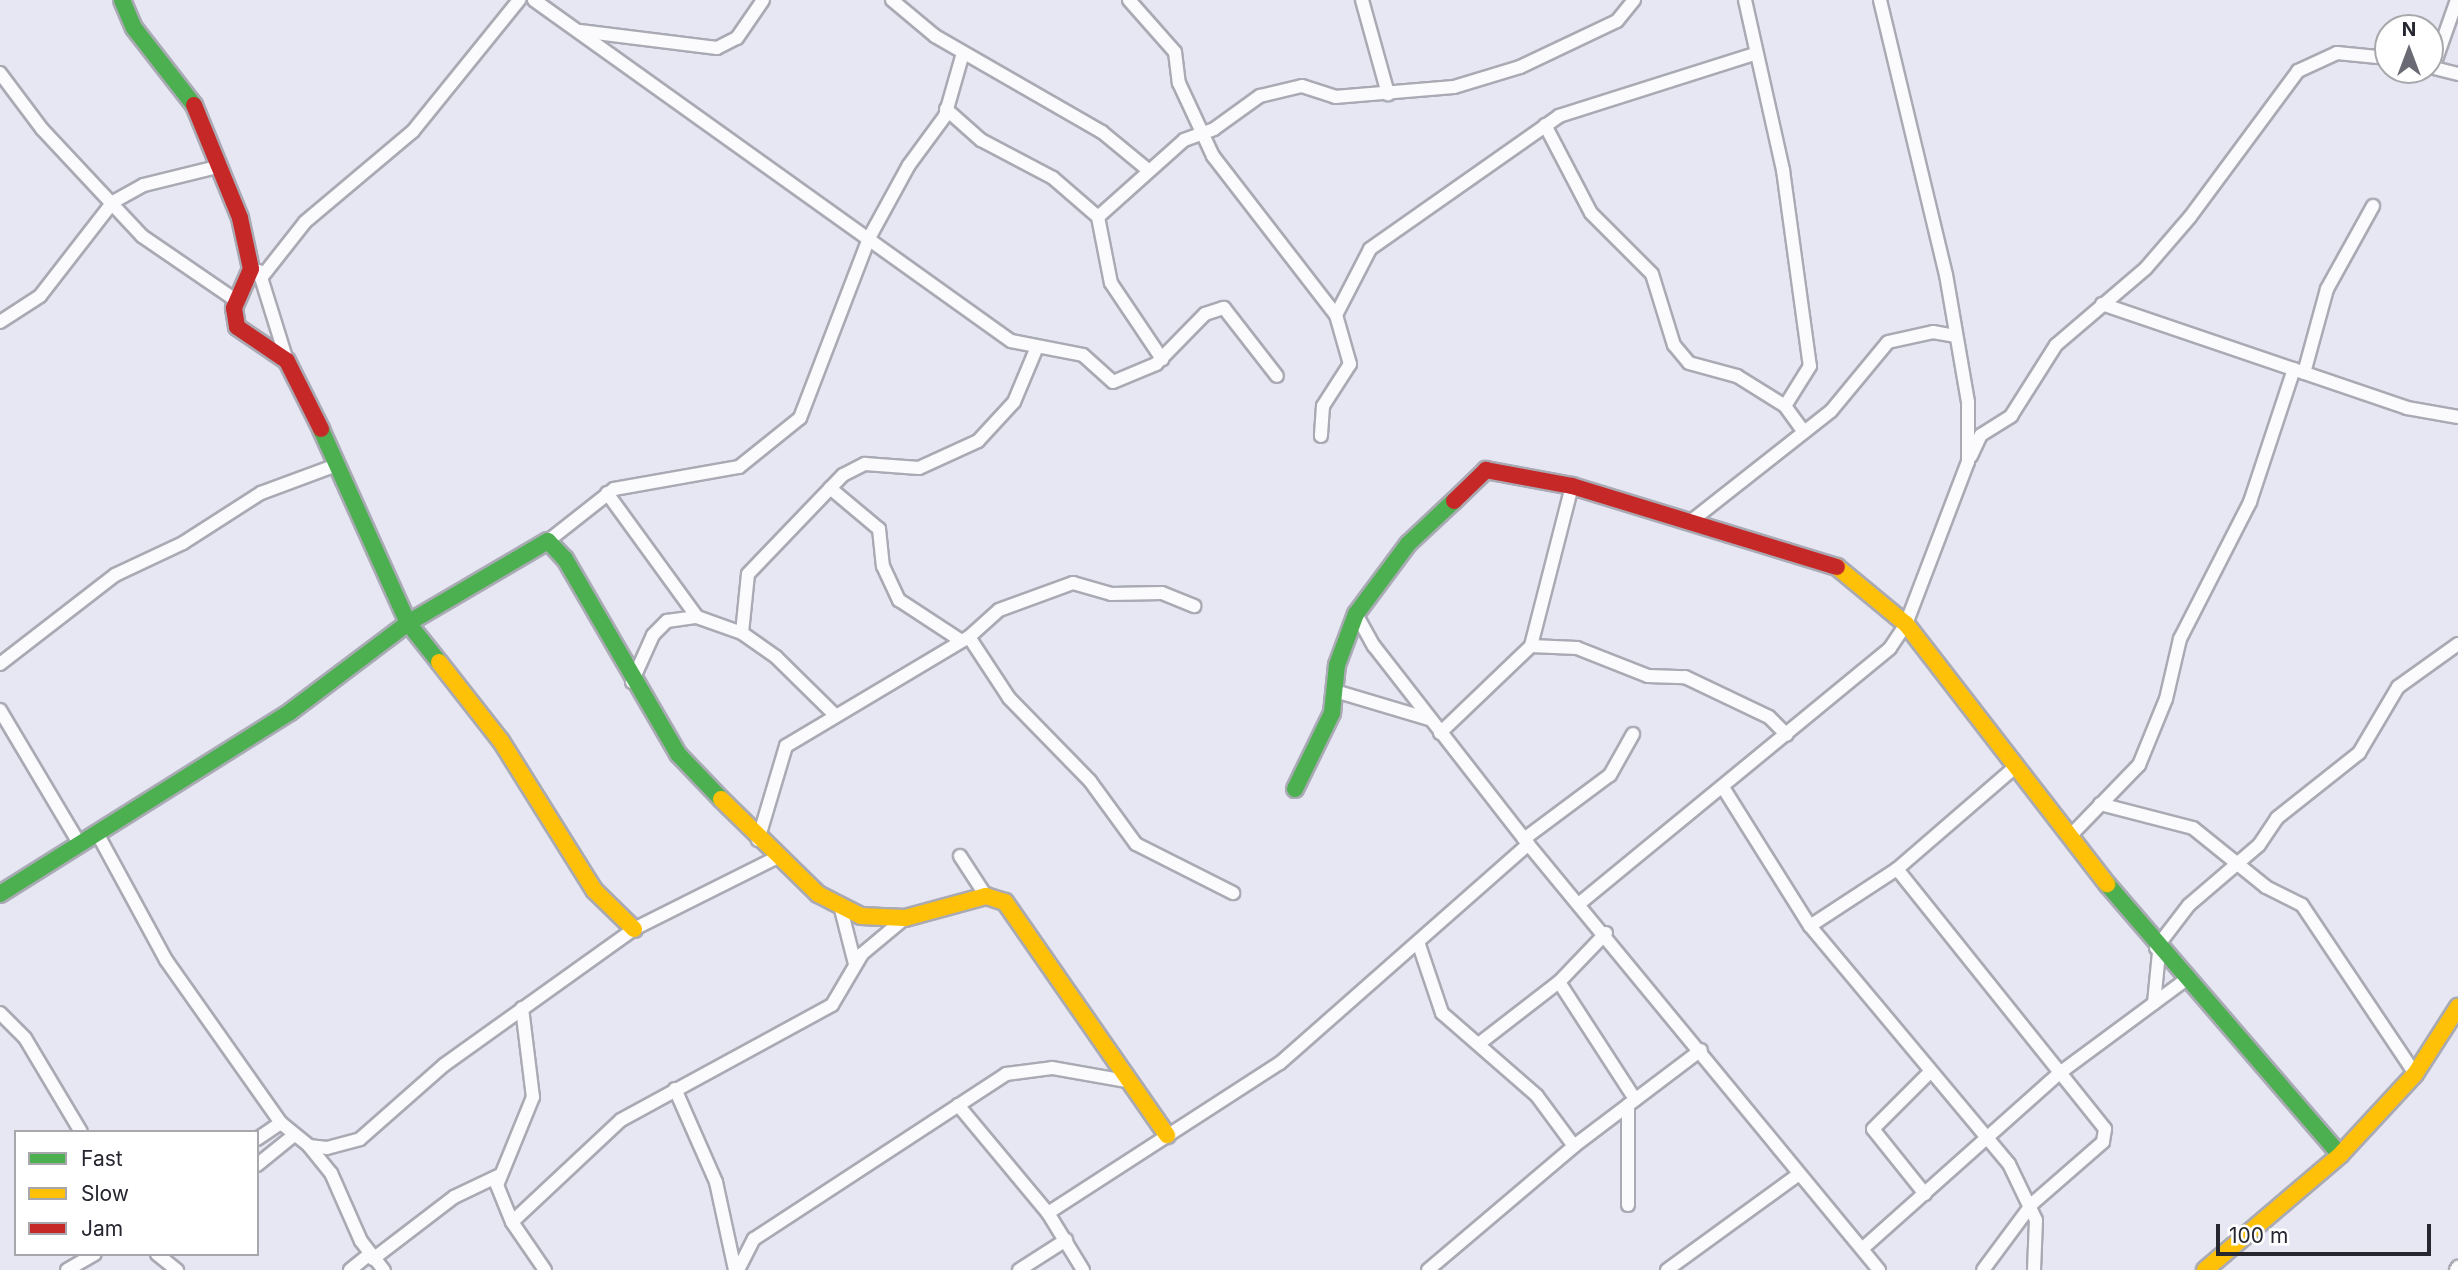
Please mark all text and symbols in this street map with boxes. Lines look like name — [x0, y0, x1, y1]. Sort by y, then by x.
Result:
north arrow — [2374, 14, 2444, 84]
text: N — [2402, 18, 2416, 41]
legend — [14, 1130, 259, 1256]
text: Fast — [81, 1146, 123, 1171]
text: Slow — [81, 1181, 129, 1206]
scale bar — [2220, 1210, 2435, 1254]
text: Jam — [81, 1216, 123, 1241]
text: 100 m — [2229, 1223, 2288, 1248]

